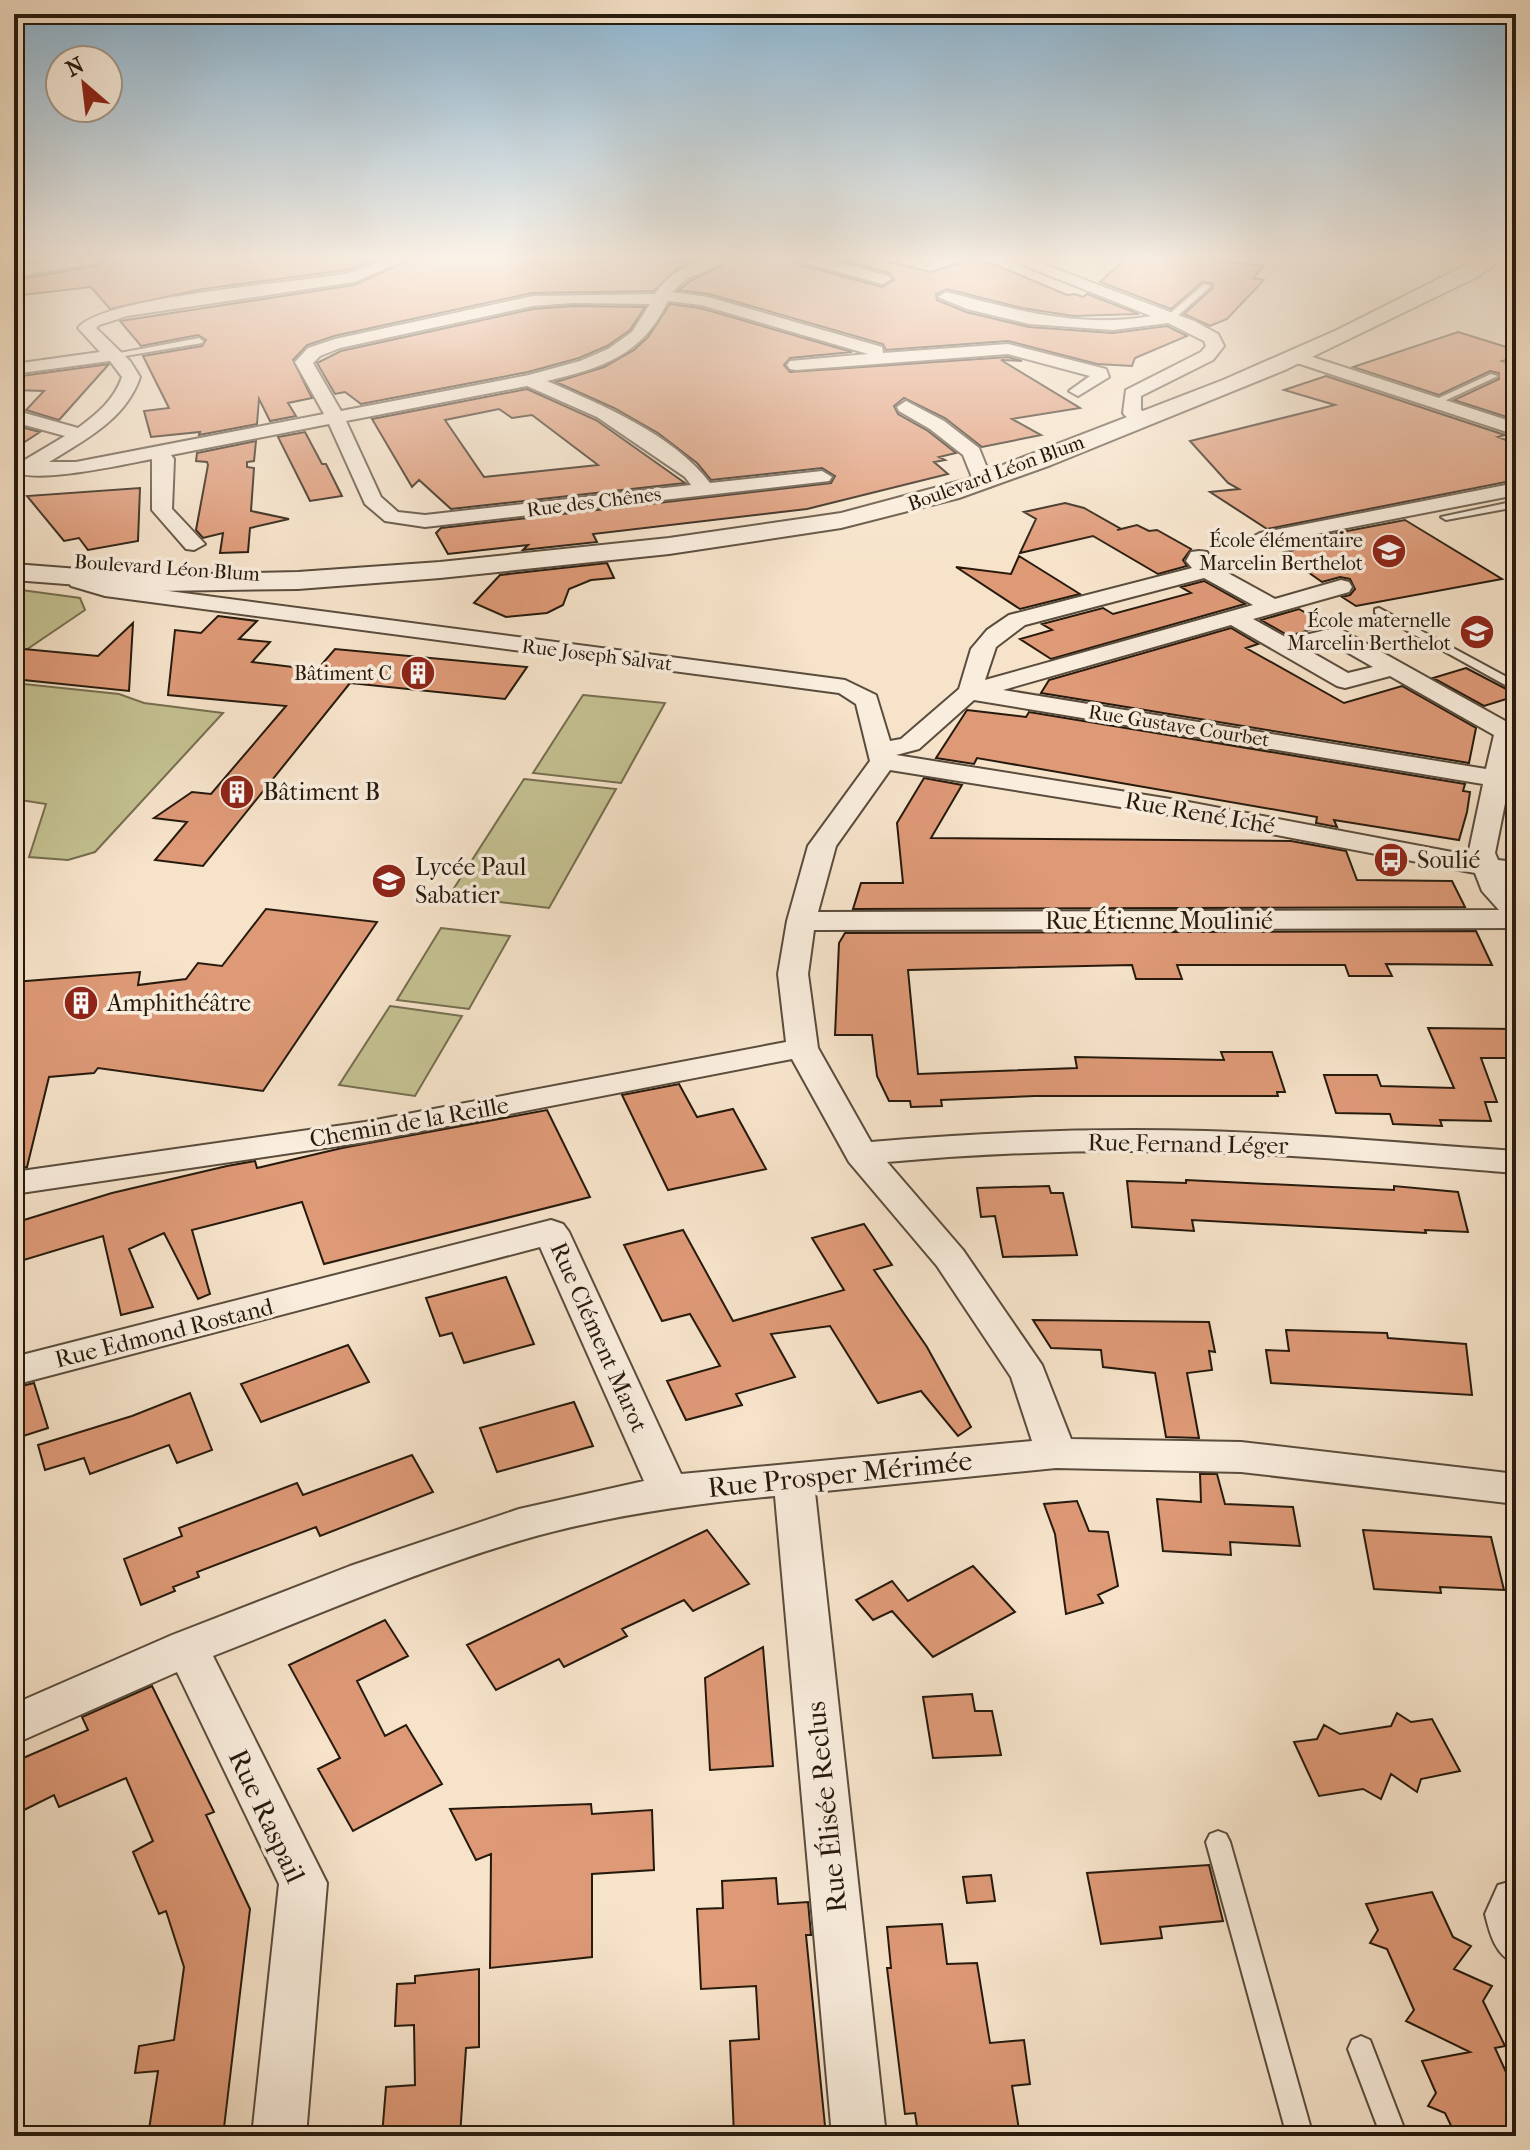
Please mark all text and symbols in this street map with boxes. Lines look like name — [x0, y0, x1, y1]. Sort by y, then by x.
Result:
north arrow — [44, 44, 124, 124]
text: N — [62, 52, 89, 83]
street label: Boulevard Léon Blum — [905, 430, 1088, 516]
street label: Rue des Chênes — [525, 482, 663, 522]
place label: École élémentaire Marcelin Berthelot — [1199, 528, 1363, 575]
school or university icon: École élémentaire Marcelin Berthelot — [1370, 532, 1408, 570]
street label: Boulevard Léon Blum — [73, 550, 261, 586]
place label: École maternelle Marcelin Berthelot — [1287, 608, 1451, 655]
school or university icon: École maternelle Marcelin Berthelot — [1458, 613, 1496, 651]
street label: Rue Joseph Salvat — [520, 634, 674, 676]
building icon: Bâtiment C — [399, 654, 437, 692]
place label: Bâtiment C — [294, 662, 392, 685]
street label: Rue Gustave Courbet — [1087, 700, 1271, 752]
building icon: Bâtiment B — [218, 773, 256, 811]
place label: Bâtiment B — [263, 778, 380, 806]
street label: Rue René Iché — [1123, 786, 1277, 840]
bus stop icon: Soulié — [1372, 841, 1410, 879]
place label: Soulié — [1417, 846, 1480, 874]
place label: Lycée Paul Sabatier — [415, 853, 527, 909]
school or university icon: Lycée Paul Sabatier — [370, 862, 408, 900]
street label: Rue Étienne Moulinié — [1045, 906, 1273, 935]
building icon: Amphithéâtre — [62, 984, 100, 1022]
place label: Amphithéâtre — [106, 989, 251, 1017]
street label: Chemin de la Reille — [307, 1091, 511, 1153]
street label: Rue Fernand Léger — [1087, 1128, 1289, 1160]
street label: Rue Clément Marot — [545, 1238, 654, 1437]
street label: Rue Edmond Rostand — [52, 1292, 277, 1374]
street label: Rue Prosper Mérimée — [706, 1444, 974, 1504]
street label: Rue Élisée Reclus — [798, 1700, 854, 1914]
street label: Rue Raspail — [222, 1744, 312, 1888]

